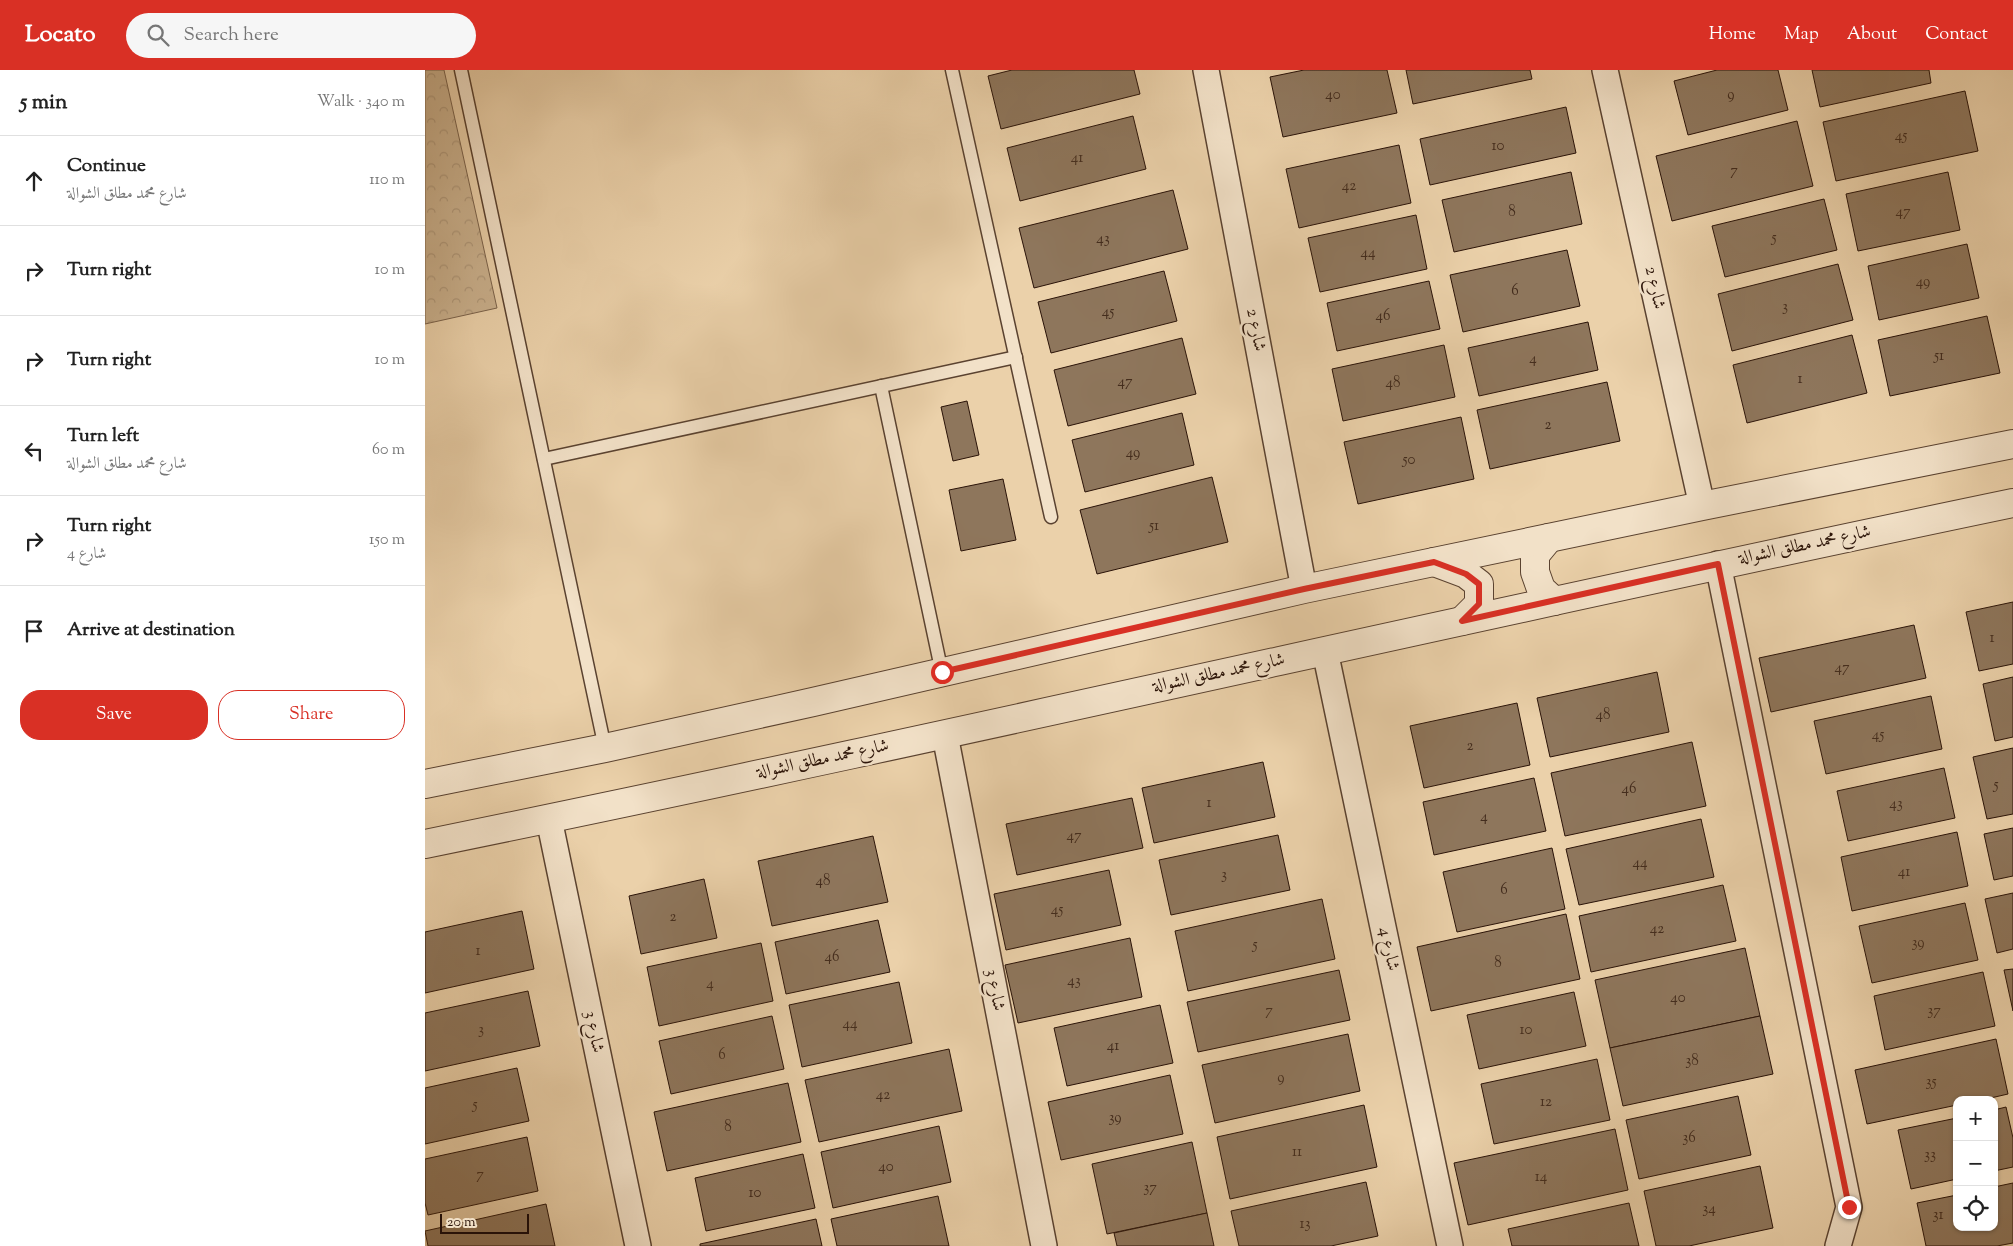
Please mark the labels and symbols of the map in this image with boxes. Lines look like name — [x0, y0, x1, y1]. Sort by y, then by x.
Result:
house number: 40 — [1325, 85, 1341, 106]
house number: 9 — [1727, 85, 1735, 106]
house number: 45 — [1895, 126, 1907, 147]
house number: 10 — [1492, 136, 1505, 157]
house number: 41 — [1071, 148, 1083, 169]
house number: 7 — [1730, 161, 1738, 182]
house number: 42 — [1342, 176, 1356, 197]
house number: 8 — [1508, 202, 1516, 223]
house number: 47 — [1895, 202, 1911, 223]
house number: 5 — [1770, 228, 1777, 249]
house number: 43 — [1096, 229, 1110, 250]
house number: 44 — [1360, 243, 1376, 264]
street label: شارع 2 — [1637, 264, 1671, 312]
house number: 49 — [1916, 272, 1930, 293]
house number: 6 — [1511, 281, 1519, 302]
house number: 3 — [1782, 297, 1788, 318]
house number: 45 — [1102, 302, 1114, 323]
street label: شارع 2 — [1238, 306, 1272, 354]
house number: 46 — [1376, 306, 1390, 327]
house number: 51 — [1933, 346, 1944, 367]
house number: 4 — [1529, 349, 1537, 370]
house number: 1 — [1797, 369, 1803, 390]
house number: 47 — [1117, 372, 1133, 393]
house number: 48 — [1385, 373, 1401, 394]
house number: 2 — [1544, 415, 1552, 436]
house number: 49 — [1126, 443, 1140, 464]
house number: 50 — [1401, 450, 1416, 471]
house number: 51 — [1148, 516, 1159, 537]
street label: شارع محمد مطلق الشوالة — [1736, 519, 1873, 573]
house number: 1 — [1989, 628, 1995, 649]
street label: شارع محمد مطلق الشوالة — [1150, 647, 1287, 701]
house number: 47 — [1834, 658, 1850, 679]
route start — [931, 661, 954, 684]
house number: 48 — [1595, 705, 1611, 726]
house number: 45 — [1872, 725, 1884, 746]
street label: شارع محمد مطلق الشوالة — [754, 733, 891, 787]
house number: 2 — [1466, 736, 1474, 757]
house number: 5 — [1992, 775, 1999, 796]
house number: 46 — [1622, 779, 1636, 800]
house number: 1 — [1206, 793, 1212, 814]
house number: 43 — [1889, 794, 1903, 815]
house number: 4 — [1480, 807, 1488, 828]
house number: 47 — [1066, 826, 1082, 847]
house number: 44 — [1632, 853, 1648, 874]
house number: 41 — [1898, 862, 1910, 883]
house number: 3 — [1221, 865, 1227, 886]
house number: 48 — [815, 871, 831, 892]
house number: 6 — [1500, 880, 1508, 901]
house number: 45 — [1051, 900, 1063, 921]
house number: 2 — [669, 907, 677, 928]
house number: 42 — [1650, 919, 1664, 940]
street label: شارع 4 — [1371, 925, 1405, 973]
house number: 39 — [1911, 933, 1925, 954]
house number: 5 — [1251, 935, 1258, 956]
house number: 1 — [475, 941, 481, 962]
house number: 46 — [825, 947, 839, 968]
house number: 8 — [1494, 953, 1502, 974]
street label: شارع 3 — [977, 967, 1011, 1013]
house number: 43 — [1067, 971, 1081, 992]
house number: 4 — [706, 974, 714, 995]
house number: 40 — [1670, 988, 1686, 1009]
house number: 7 — [1265, 1001, 1273, 1022]
house number: 37 — [1927, 1001, 1941, 1022]
street label: شارع 3 — [576, 1009, 610, 1055]
house number: 44 — [842, 1014, 858, 1035]
house number: 3 — [478, 1020, 484, 1041]
house number: 10 — [1520, 1020, 1533, 1041]
house number: 41 — [1107, 1036, 1119, 1057]
house number: 6 — [718, 1045, 726, 1066]
house number: 38 — [1685, 1051, 1699, 1072]
house number: 9 — [1277, 1068, 1285, 1089]
house number: 35 — [1925, 1072, 1937, 1093]
house number: 42 — [876, 1085, 890, 1106]
house number: 12 — [1540, 1092, 1552, 1113]
house number: 5 — [471, 1095, 478, 1116]
house number: 39 — [1108, 1108, 1122, 1129]
house number: 8 — [724, 1117, 732, 1138]
house number: 36 — [1682, 1128, 1696, 1149]
house number: 11 — [1292, 1142, 1302, 1163]
house number: 33 — [1924, 1145, 1936, 1166]
house number: 40 — [878, 1157, 894, 1178]
house number: 7 — [476, 1165, 484, 1186]
house number: 14 — [1535, 1167, 1548, 1188]
house number: 37 — [1143, 1178, 1157, 1199]
house number: 10 — [749, 1183, 762, 1204]
route end — [1838, 1196, 1861, 1219]
house number: 34 — [1702, 1199, 1716, 1220]
house number: 31 — [1932, 1205, 1944, 1226]
scale bar — [440, 1211, 529, 1234]
house number: 13 — [1299, 1214, 1311, 1235]

